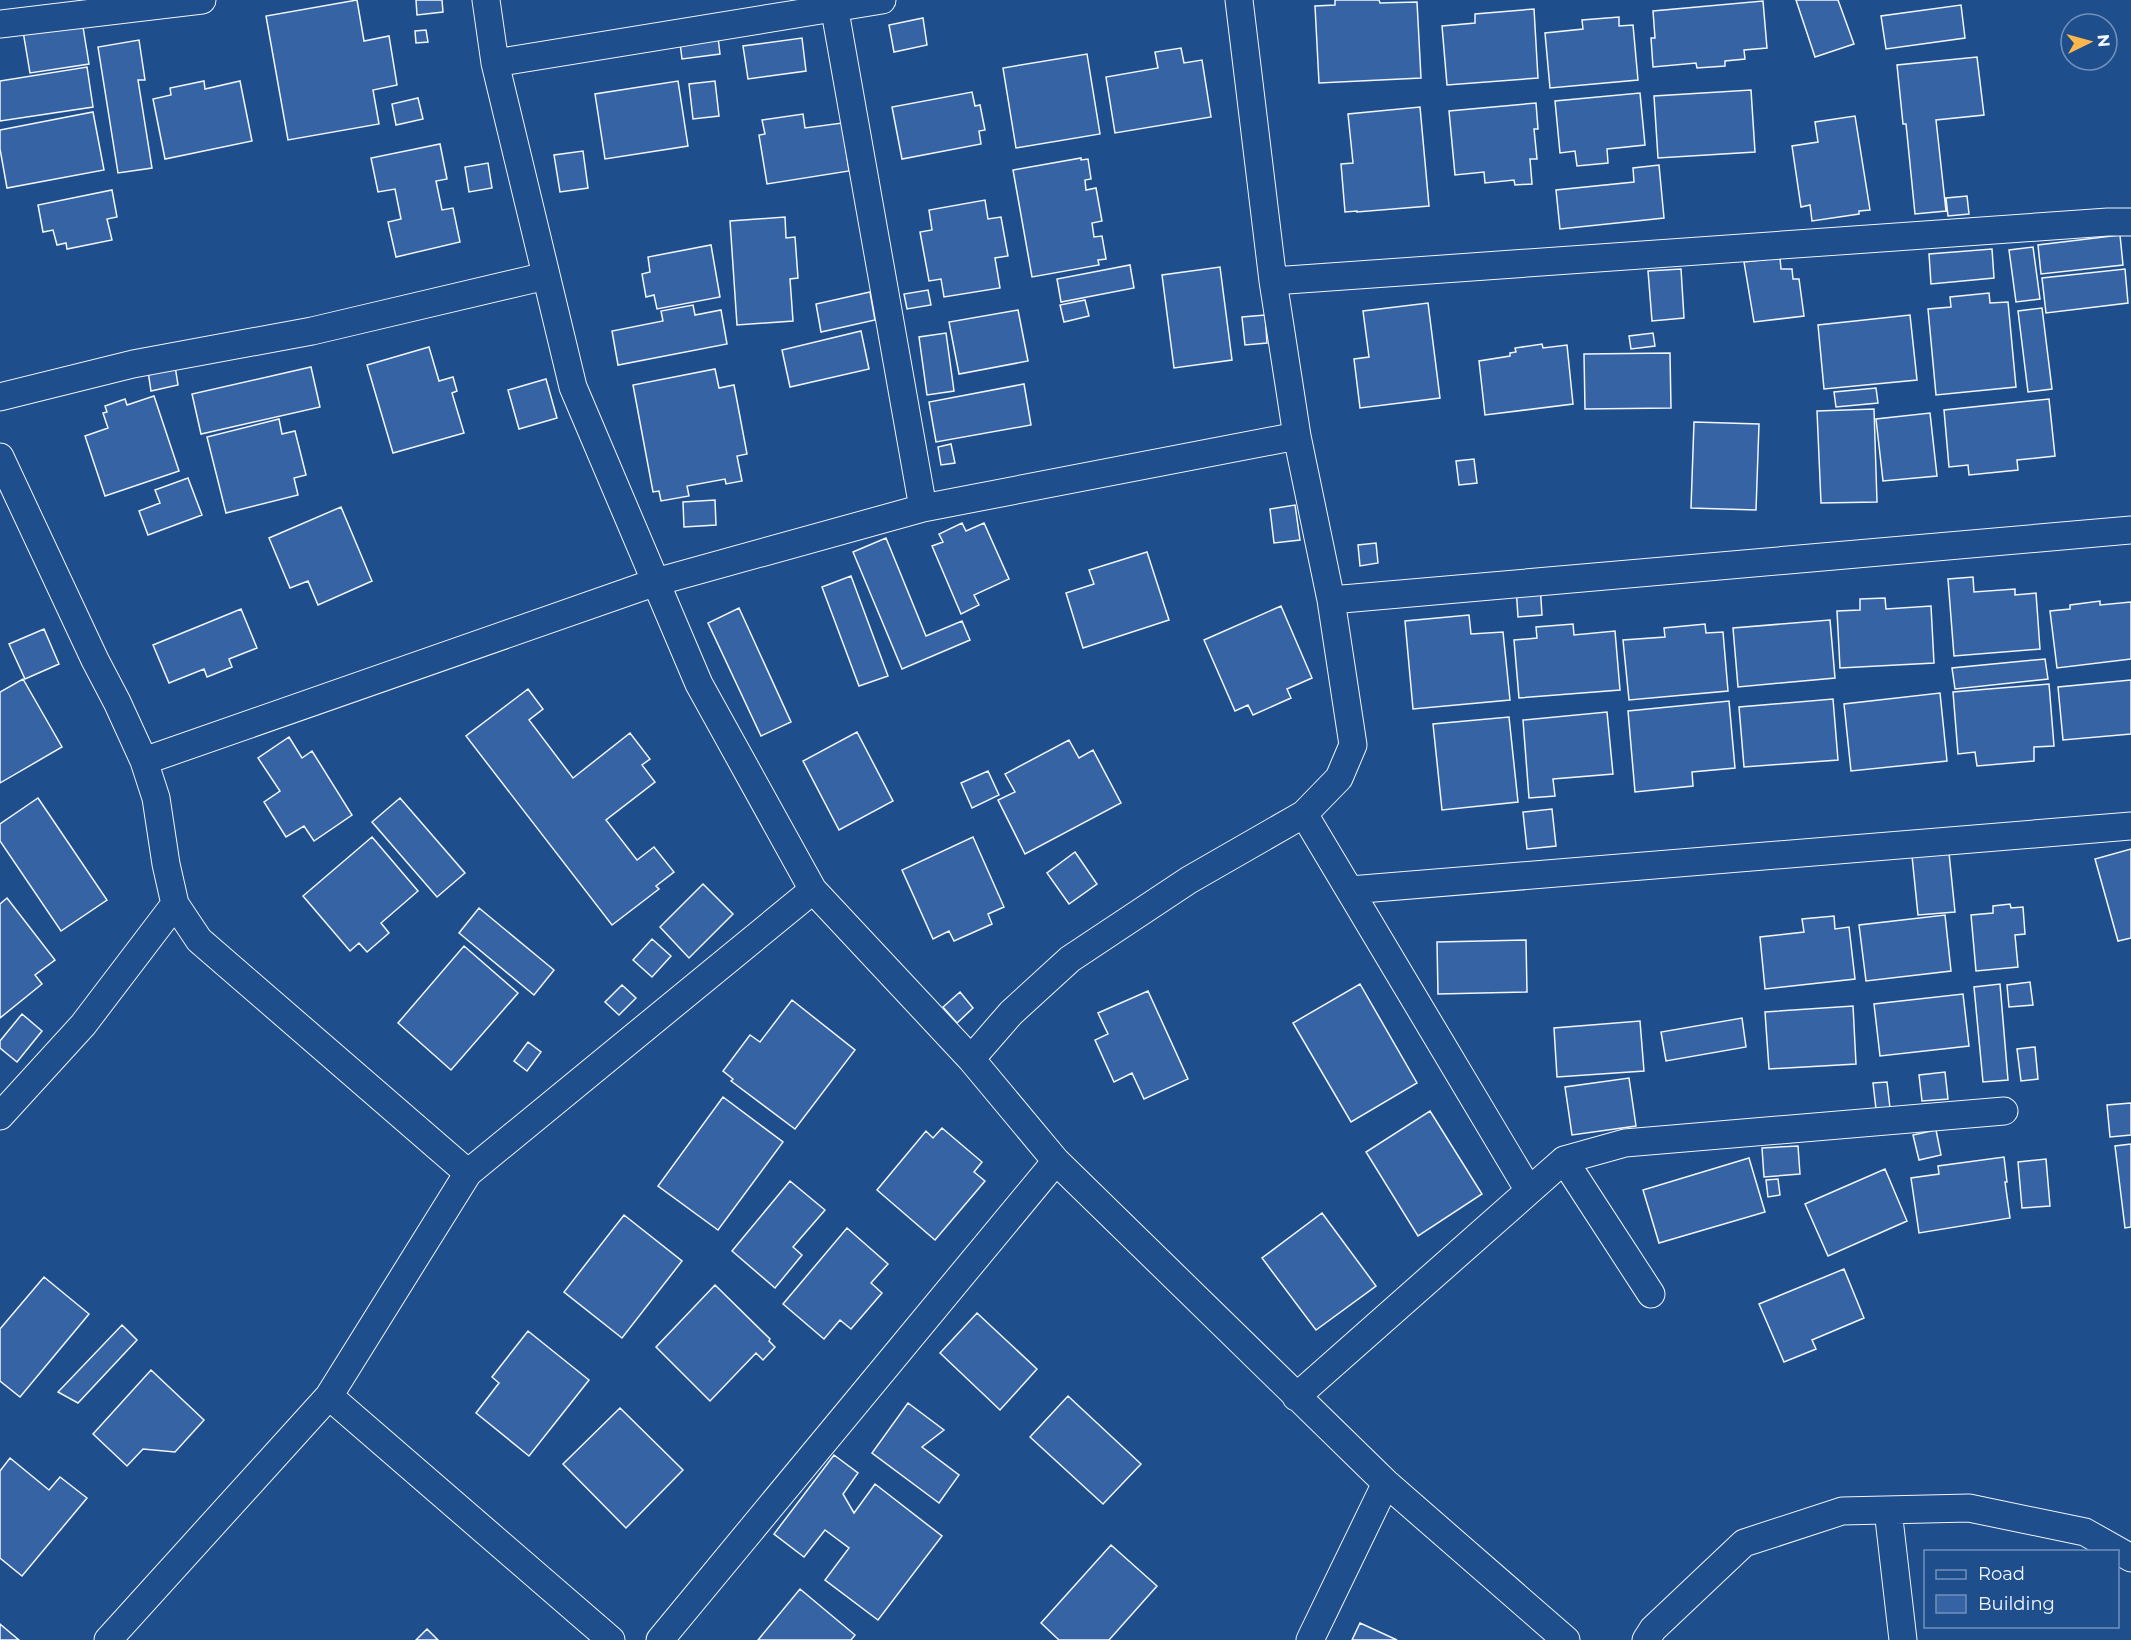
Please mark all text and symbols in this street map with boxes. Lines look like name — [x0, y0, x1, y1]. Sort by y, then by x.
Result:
north arrow — [2059, 12, 2119, 72]
text: N — [2093, 33, 2113, 48]
legend — [1924, 1550, 2119, 1628]
text: Road — [1978, 1563, 2025, 1585]
text: Building — [1978, 1593, 2055, 1615]

